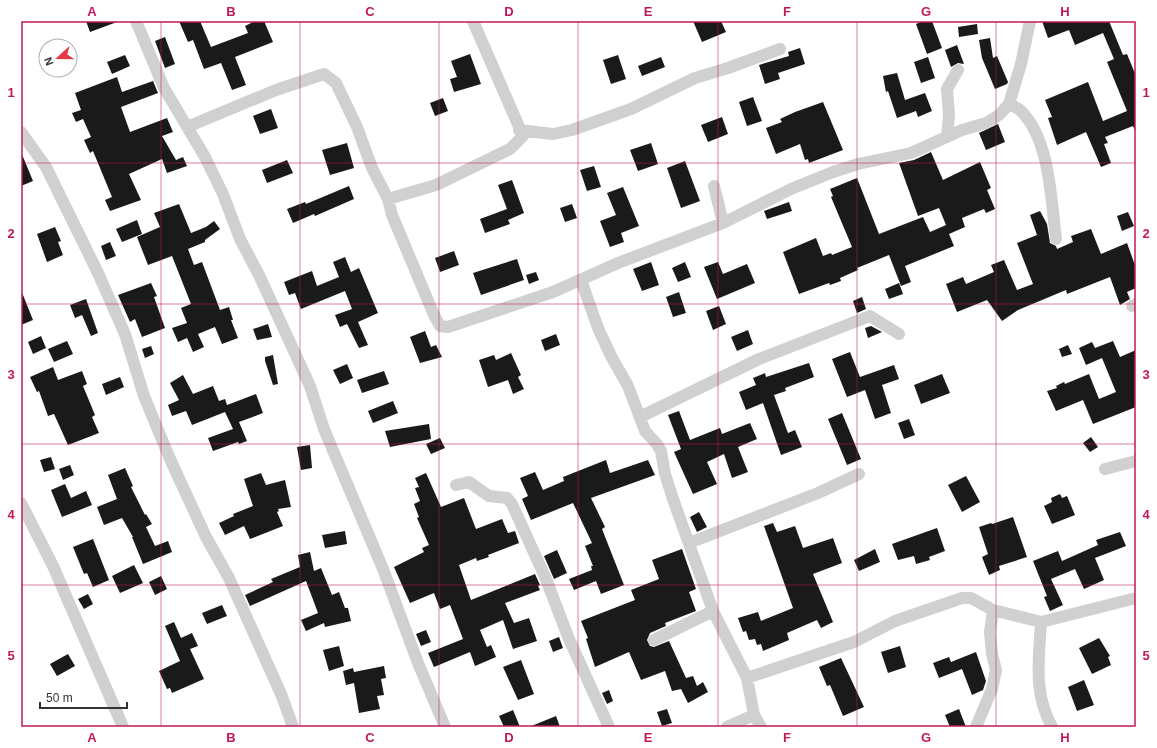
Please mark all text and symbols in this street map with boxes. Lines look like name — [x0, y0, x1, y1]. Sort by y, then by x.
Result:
text: A — [87, 4, 97, 19]
text: B — [226, 4, 236, 19]
text: C — [365, 4, 375, 19]
text: D — [504, 4, 514, 19]
text: E — [644, 4, 653, 19]
text: F — [783, 4, 791, 19]
text: G — [921, 4, 931, 19]
text: H — [1060, 4, 1070, 19]
north arrow — [38, 38, 78, 78]
text: N — [42, 56, 56, 67]
text: 1 — [7, 85, 15, 100]
text: 1 — [1142, 85, 1150, 100]
text: 2 — [7, 226, 15, 241]
text: 2 — [1142, 226, 1150, 241]
text: 3 — [7, 367, 15, 382]
text: 3 — [1142, 367, 1150, 382]
text: 4 — [7, 507, 15, 522]
text: 4 — [1142, 507, 1150, 522]
text: 5 — [7, 648, 15, 663]
text: 5 — [1142, 648, 1150, 663]
scale bar — [40, 684, 127, 710]
text: 50 m — [46, 691, 73, 705]
text: A — [87, 730, 97, 745]
text: B — [226, 730, 236, 745]
text: C — [365, 730, 375, 745]
text: D — [504, 730, 514, 745]
text: E — [644, 730, 653, 745]
text: F — [783, 730, 791, 745]
text: G — [921, 730, 931, 745]
text: H — [1060, 730, 1070, 745]

